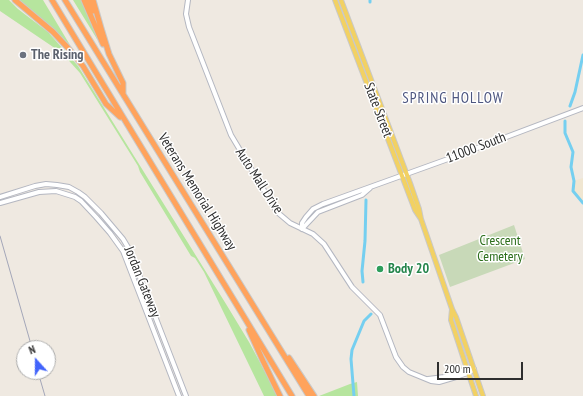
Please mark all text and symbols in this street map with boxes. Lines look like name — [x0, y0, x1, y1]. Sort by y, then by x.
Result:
place label: The Rising — [31, 47, 84, 63]
marker: The Rising — [18, 50, 28, 60]
street label: State Street — [360, 80, 396, 140]
district label: SPRING HOLLOW — [402, 90, 504, 108]
street label: 11000 South — [444, 129, 508, 167]
street label: Veterans Memorial Highway — [154, 130, 240, 254]
street label: Auto Mall Drive — [232, 145, 286, 217]
park label: Crescent Cemetery — [477, 233, 523, 266]
street label: Jordan Gateway — [120, 244, 164, 320]
place label: Body 20 — [388, 261, 429, 277]
marker: Body 20 — [375, 264, 385, 274]
north arrow — [16, 340, 56, 380]
text: N — [27, 342, 37, 357]
scale bar — [439, 354, 525, 380]
text: 200 m — [444, 361, 471, 376]

